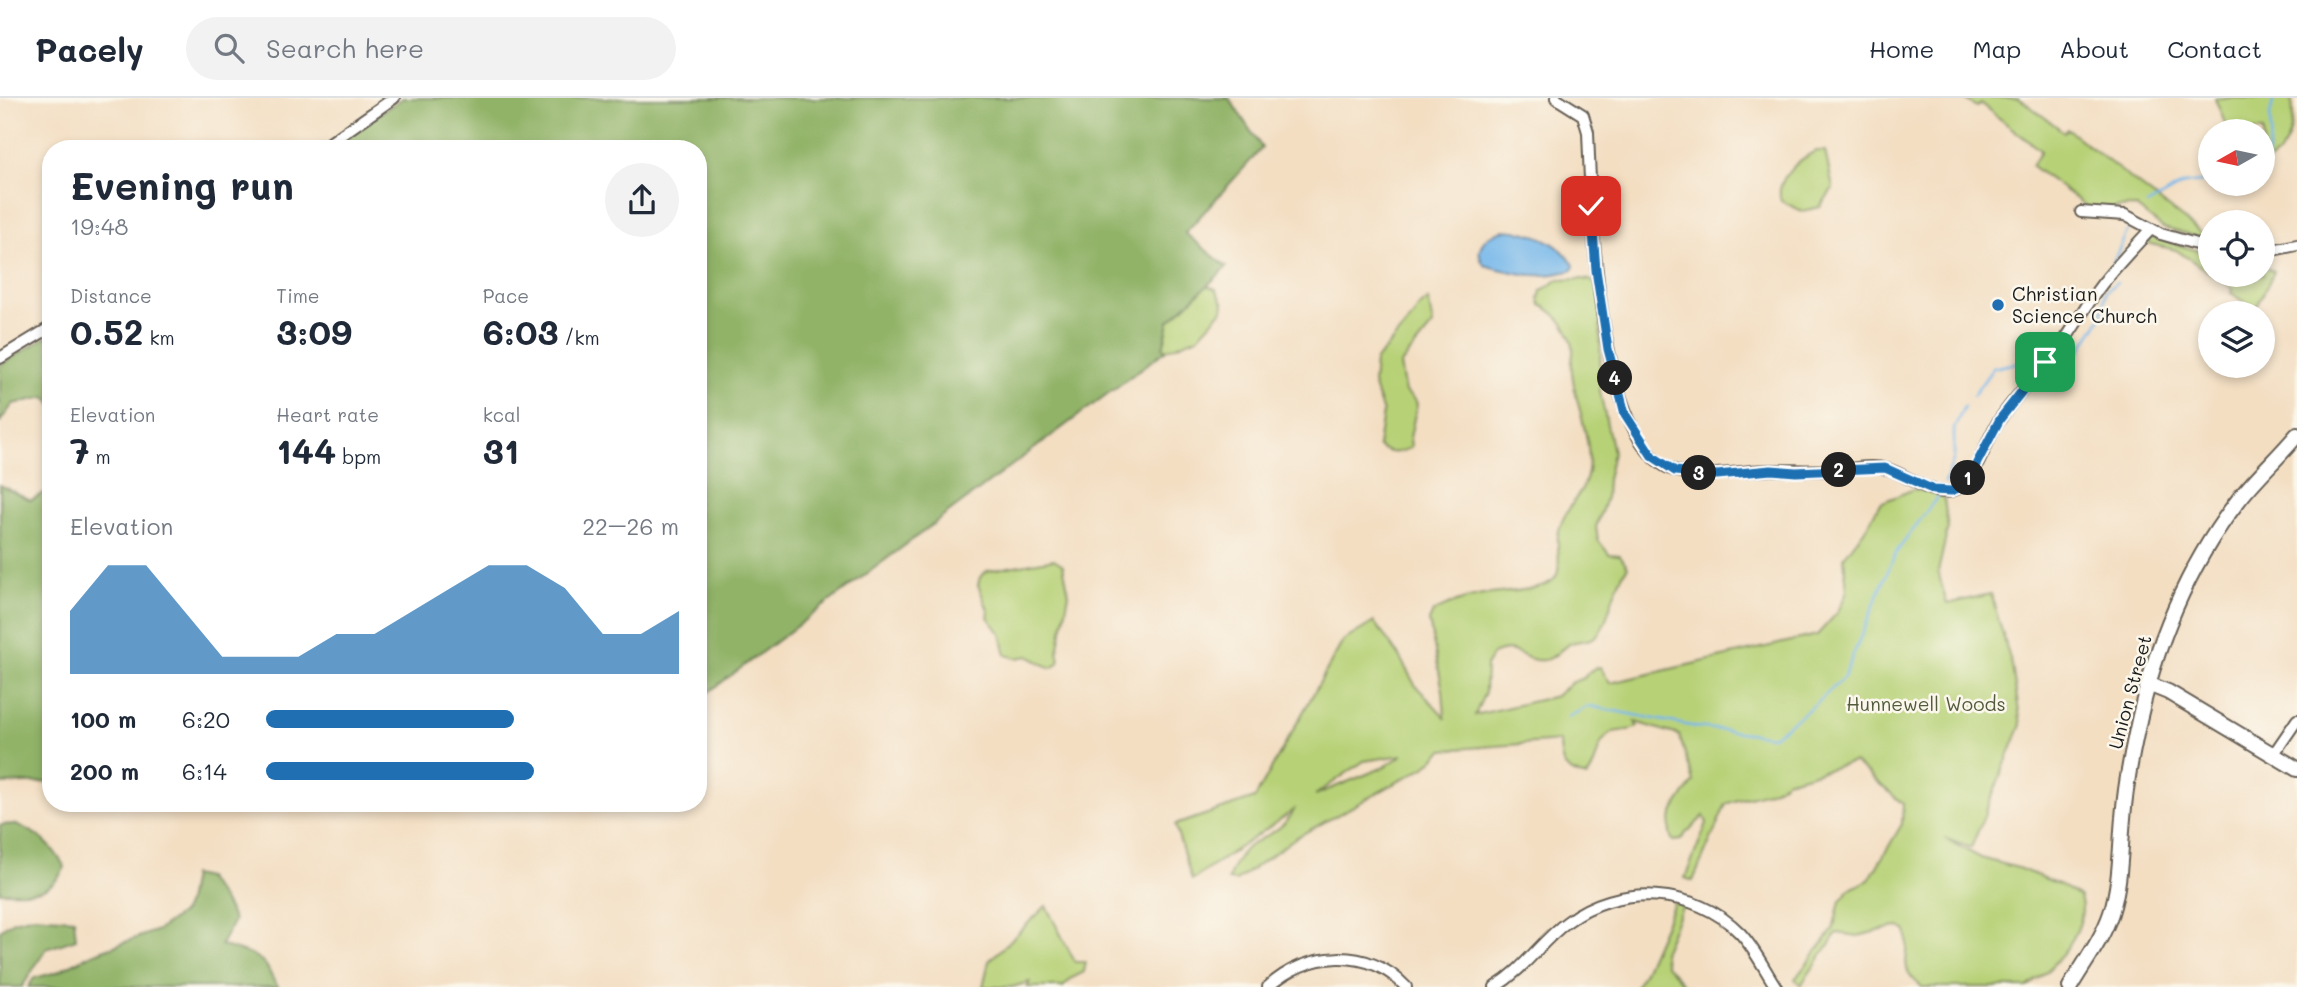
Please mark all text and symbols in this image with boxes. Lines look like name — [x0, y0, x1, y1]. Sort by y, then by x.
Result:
search box — [186, 17, 676, 80]
text: Pacely — [35, 27, 144, 70]
icon: search — [210, 29, 248, 67]
text: Search here — [266, 31, 424, 65]
text: Home — [1869, 33, 1934, 64]
text: Map — [1972, 33, 2021, 64]
text: About — [2059, 33, 2129, 64]
text: Contact — [2167, 33, 2262, 64]
north arrow — [2198, 119, 2275, 196]
map controls — [2198, 119, 2275, 378]
text: Evening run — [70, 160, 294, 210]
button: share — [605, 163, 679, 237]
pin — [1561, 176, 1621, 236]
icon: check — [1572, 187, 1610, 225]
button: locate — [2198, 210, 2275, 287]
text: 19:48 — [70, 211, 128, 241]
place label: Christian Science Church — [2012, 281, 2157, 328]
text: Distance — [70, 283, 152, 308]
text: Time — [276, 283, 320, 308]
text: Pace — [483, 283, 529, 308]
marker: Christian Science Church — [1990, 297, 2006, 313]
button: layers — [2198, 301, 2275, 378]
text: 0.52 — [70, 308, 143, 354]
text: 3:09 — [276, 308, 352, 354]
text: 6:03 — [483, 308, 558, 354]
text: km — [143, 325, 175, 350]
text: /km — [558, 325, 600, 350]
pin — [2015, 332, 2075, 392]
icon: arrive — [2026, 343, 2064, 381]
pin: 4 — [1598, 360, 1632, 396]
text: 4 — [1608, 365, 1621, 390]
text: Elevation — [70, 402, 155, 427]
text: Heart rate — [276, 402, 379, 427]
text: kcal — [483, 402, 521, 427]
text: 7 — [70, 427, 90, 473]
text: 144 — [276, 427, 336, 473]
text: 31 — [483, 427, 519, 473]
text: m — [90, 444, 111, 469]
text: bpm — [336, 444, 381, 469]
pin: 2 — [1822, 452, 1856, 488]
pin: 3 — [1682, 456, 1716, 490]
text: 2 — [1833, 457, 1844, 482]
text: 3 — [1693, 460, 1704, 485]
pin: 1 — [1951, 460, 1986, 496]
text: 1 — [1963, 465, 1972, 490]
text: Elevation — [70, 511, 173, 541]
text: 22–26 m — [582, 511, 679, 541]
street label: Union Street — [2102, 632, 2157, 752]
park label: Hunnewell Woods — [1846, 691, 2006, 716]
text: 100 m — [70, 704, 136, 734]
text: 6:20 — [182, 704, 230, 734]
text: 200 m — [70, 756, 139, 786]
text: 6:14 — [182, 756, 227, 786]

